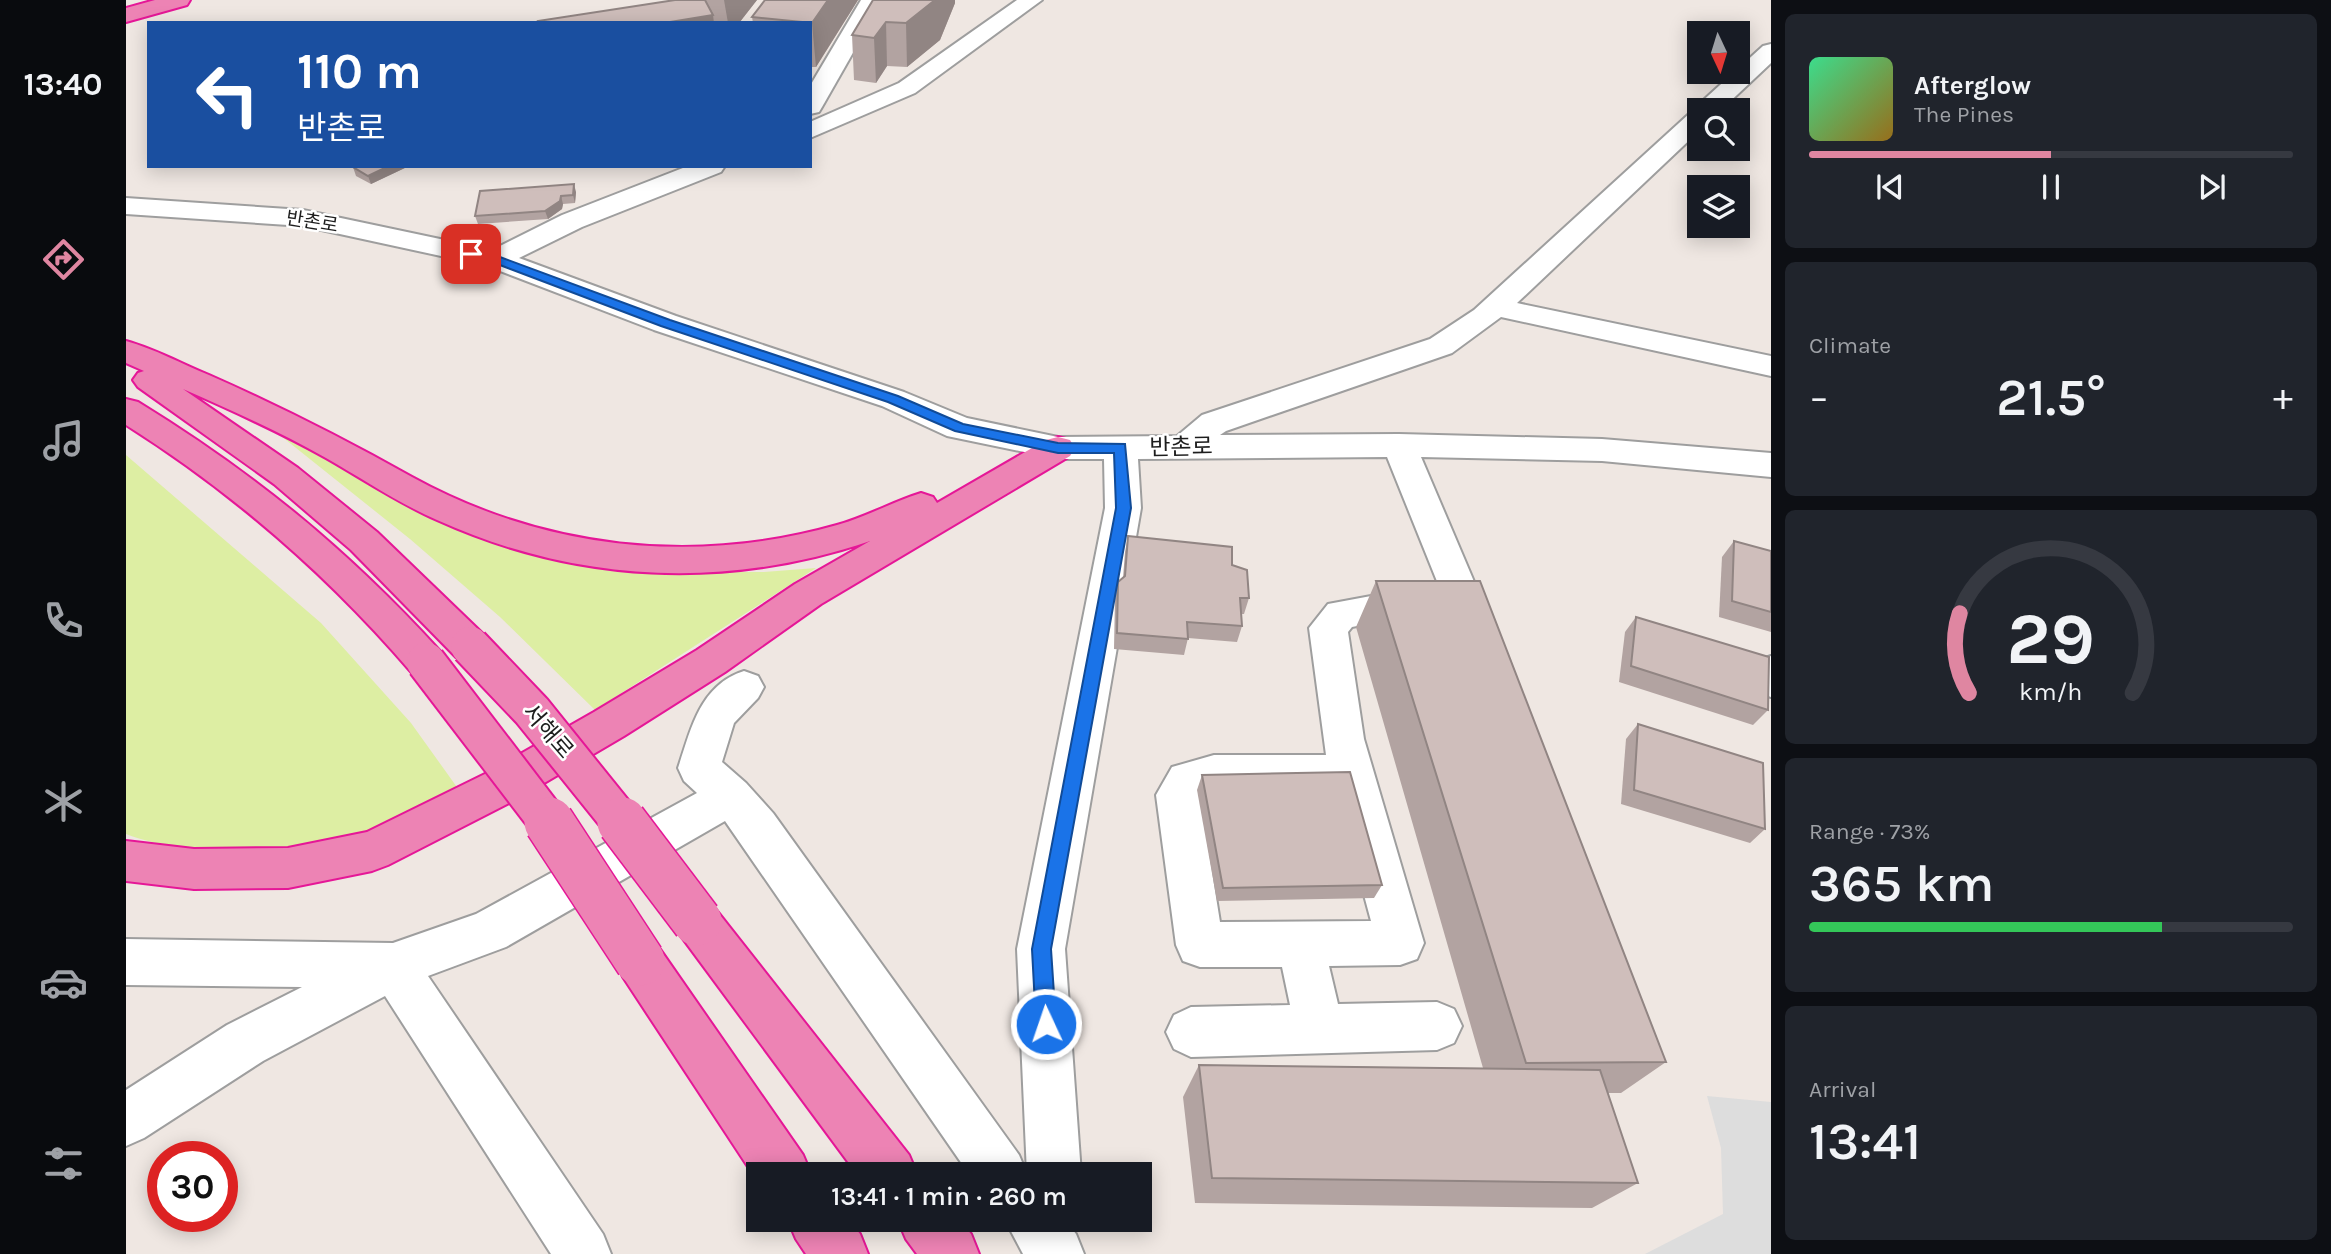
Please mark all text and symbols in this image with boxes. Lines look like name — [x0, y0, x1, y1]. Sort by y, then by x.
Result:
north arrow — [1687, 21, 1750, 84]
map controls — [1687, 21, 1750, 238]
text: 110 m — [297, 43, 422, 100]
icon: left — [182, 49, 273, 140]
text: 13:40 — [23, 66, 103, 103]
text: Afterglow — [1914, 70, 2031, 101]
button: search — [1687, 98, 1750, 161]
text: The Pines — [1914, 101, 2014, 128]
text: 반촌로 — [297, 110, 385, 147]
icon: previous — [1871, 168, 1909, 206]
icon: pause — [2032, 168, 2070, 206]
icon: next — [2193, 168, 2231, 206]
button: layers — [1687, 175, 1750, 238]
street label: 반촌로 — [284, 207, 340, 237]
pin — [441, 224, 501, 284]
icon: directions — [39, 235, 88, 284]
icon: arrive — [452, 235, 490, 273]
text: Climate — [1809, 332, 1891, 359]
text: 21.5° — [1996, 367, 2106, 428]
text: − — [1809, 375, 1829, 420]
text: + — [2273, 375, 2293, 420]
icon: music — [39, 416, 88, 465]
street label: 반촌로 — [1149, 433, 1213, 461]
icon: phone — [39, 596, 88, 645]
text: 29 — [2007, 596, 2095, 681]
text: km/h — [2019, 677, 2083, 706]
street label: 서해로 — [517, 698, 579, 764]
icon: climate — [39, 777, 88, 826]
text: Range · 73% — [1809, 818, 1931, 845]
text: 365 km — [1809, 853, 1994, 914]
icon: car — [39, 958, 88, 1007]
position arrow — [1009, 987, 1083, 1061]
text: Arrival — [1809, 1076, 1876, 1103]
text: 13:41 — [1809, 1111, 1921, 1172]
icon: filters — [39, 1139, 88, 1188]
speed limit sign: 30 — [147, 1141, 238, 1232]
text: 13:41 · 1 min · 260 m — [831, 1181, 1067, 1212]

